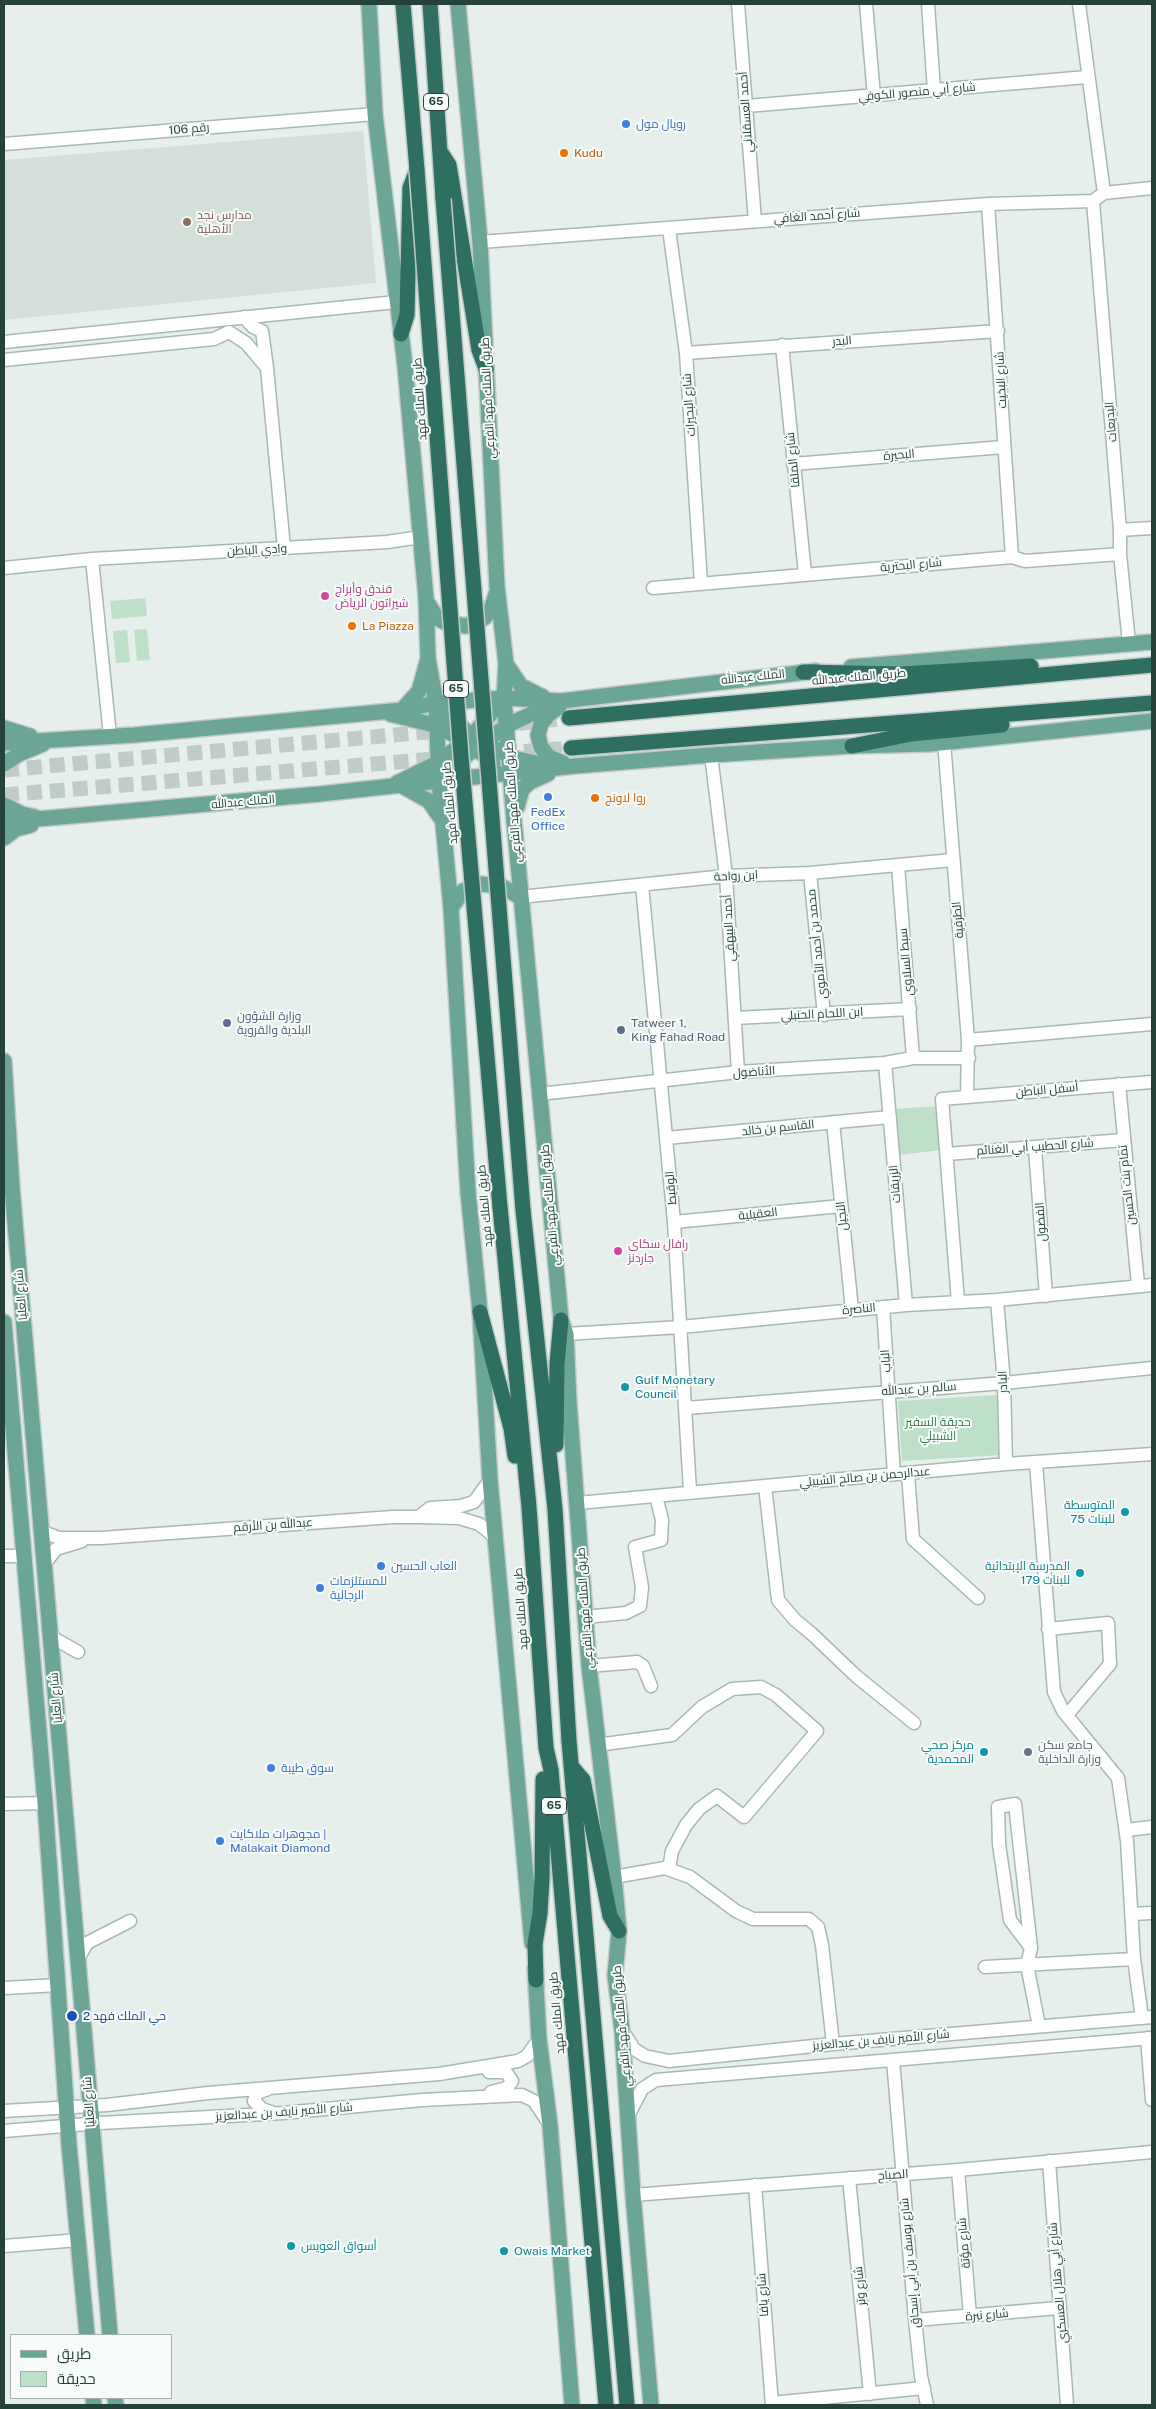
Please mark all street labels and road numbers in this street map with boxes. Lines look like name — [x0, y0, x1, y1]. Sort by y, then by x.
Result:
street label: أحمد العسقلاني — [736, 71, 756, 153]
street label: شارع أبي منصور الكوفي — [858, 80, 976, 104]
road number: 65 — [424, 94, 448, 110]
street label: رقم 106 — [168, 120, 210, 138]
street label: شارع أحمد الغافي — [773, 206, 861, 226]
street label: البدر — [832, 333, 852, 349]
street label: طريق الملك فهد الفرعي — [478, 337, 498, 459]
street label: شارع البخيت — [992, 351, 1010, 409]
street label: طريق الملك فهد — [410, 357, 430, 441]
street label: شارع البحيرات — [680, 373, 698, 437]
street label: البديعات — [1102, 401, 1120, 443]
street label: شارع الملقا — [783, 432, 803, 488]
street label: البحيرة — [883, 446, 915, 464]
street label: وادي الباطن — [227, 541, 287, 559]
street label: شارع البحترية — [880, 555, 942, 575]
street label: الملك عبدالله — [720, 666, 786, 688]
street label: طريق الملك عبدالله — [811, 666, 907, 688]
road number: 65 — [444, 681, 468, 698]
street label: طريق الملك فهد الفرعي — [502, 741, 524, 863]
street label: طريق الملك فهد — [439, 761, 461, 845]
street label: الملك عبدالله — [211, 792, 275, 812]
street label: ابن رواحة — [714, 868, 758, 884]
street label: محمد بن أحمد الأموي — [804, 888, 830, 1000]
street label: أحمد البيهقي — [720, 894, 738, 962]
street label: الطرفية — [949, 901, 967, 939]
street label: سبط السلاوي — [896, 927, 916, 997]
street label: ابن اللحام الحنبلي — [780, 1005, 864, 1023]
street label: الأناضول — [732, 1063, 776, 1081]
street label: أسفل الباطن — [1015, 1080, 1079, 1100]
street label: القاسم بن خالد — [741, 1117, 815, 1139]
street label: شارع الحطيب أبي الغنائم — [976, 1136, 1094, 1158]
street label: طريق الملك فهد الفرعي — [538, 1144, 562, 1266]
street label: تمام بنت الحسين — [1116, 1144, 1138, 1226]
street label: طريق الملك فهد — [474, 1164, 496, 1248]
street label: الزريقات — [886, 1164, 904, 1204]
street label: الوقيط — [662, 1171, 680, 1205]
street label: النجيل — [833, 1201, 851, 1231]
street label: الفضول — [1032, 1202, 1050, 1242]
street label: العقيلية — [738, 1205, 778, 1223]
street label: شارع العليا — [12, 1269, 30, 1321]
street label: الناصرة — [842, 1300, 876, 1318]
street label: الباب — [878, 1349, 894, 1373]
street label: البادر — [995, 1370, 1011, 1394]
street label: سالم بن عبدالله — [881, 1379, 957, 1399]
street label: عبدالرحمن بن صالح الشبيلي — [799, 1464, 931, 1490]
street label: عبدالله بن الأرقم — [233, 1515, 313, 1535]
street label: طريق الملك فهد الفرعي — [574, 1547, 596, 1669]
street label: طريق الملك فهد — [511, 1567, 531, 1651]
street label: شارع العليا — [47, 1672, 65, 1724]
road number: 65 — [542, 1798, 566, 1814]
street label: طريق الملك فهد الفرعي — [610, 1965, 634, 2087]
street label: طريق الملك فهد — [546, 1971, 568, 2055]
street label: شارع الأمير نايف بن عبدالعزيز — [812, 2027, 950, 2053]
street label: شارع العليا — [80, 2076, 98, 2128]
street label: شارع الأمير نايف بن عبدالعزيز — [215, 2100, 353, 2124]
street label: الصباح — [877, 2167, 909, 2183]
street label: شارع يوسف بن أبي إسحاق — [897, 2197, 923, 2329]
street label: شارع مؤتة — [955, 2217, 973, 2269]
street label: شارع أبي هلال العسكري — [1046, 2222, 1070, 2344]
street label: شارع وتر — [851, 2266, 869, 2306]
street label: شارع يافا — [754, 2273, 772, 2317]
street label: شارع نبرة — [965, 2306, 1009, 2324]

